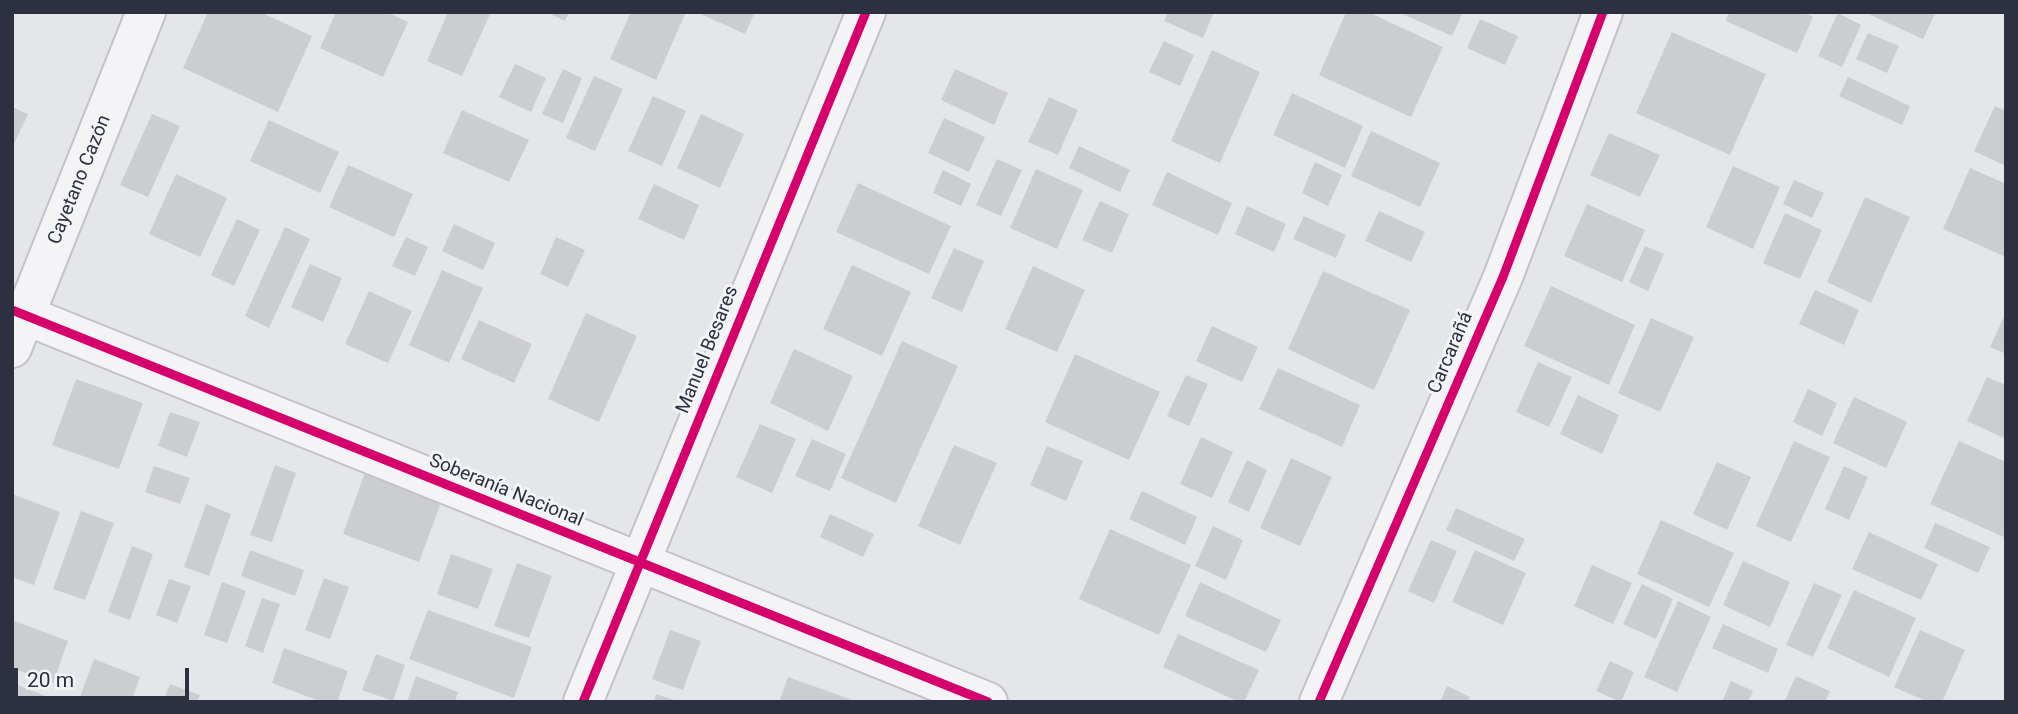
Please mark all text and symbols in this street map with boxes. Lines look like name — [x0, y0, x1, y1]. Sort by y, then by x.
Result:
street label: Cayetano Cazón — [44, 112, 116, 248]
street label: Manuel Besares — [672, 283, 744, 417]
street label: Carcarañá — [1424, 309, 1478, 397]
street label: Soberanía Nacional — [426, 450, 586, 532]
scale bar — [18, 654, 192, 698]
text: 20 m — [27, 668, 74, 692]

